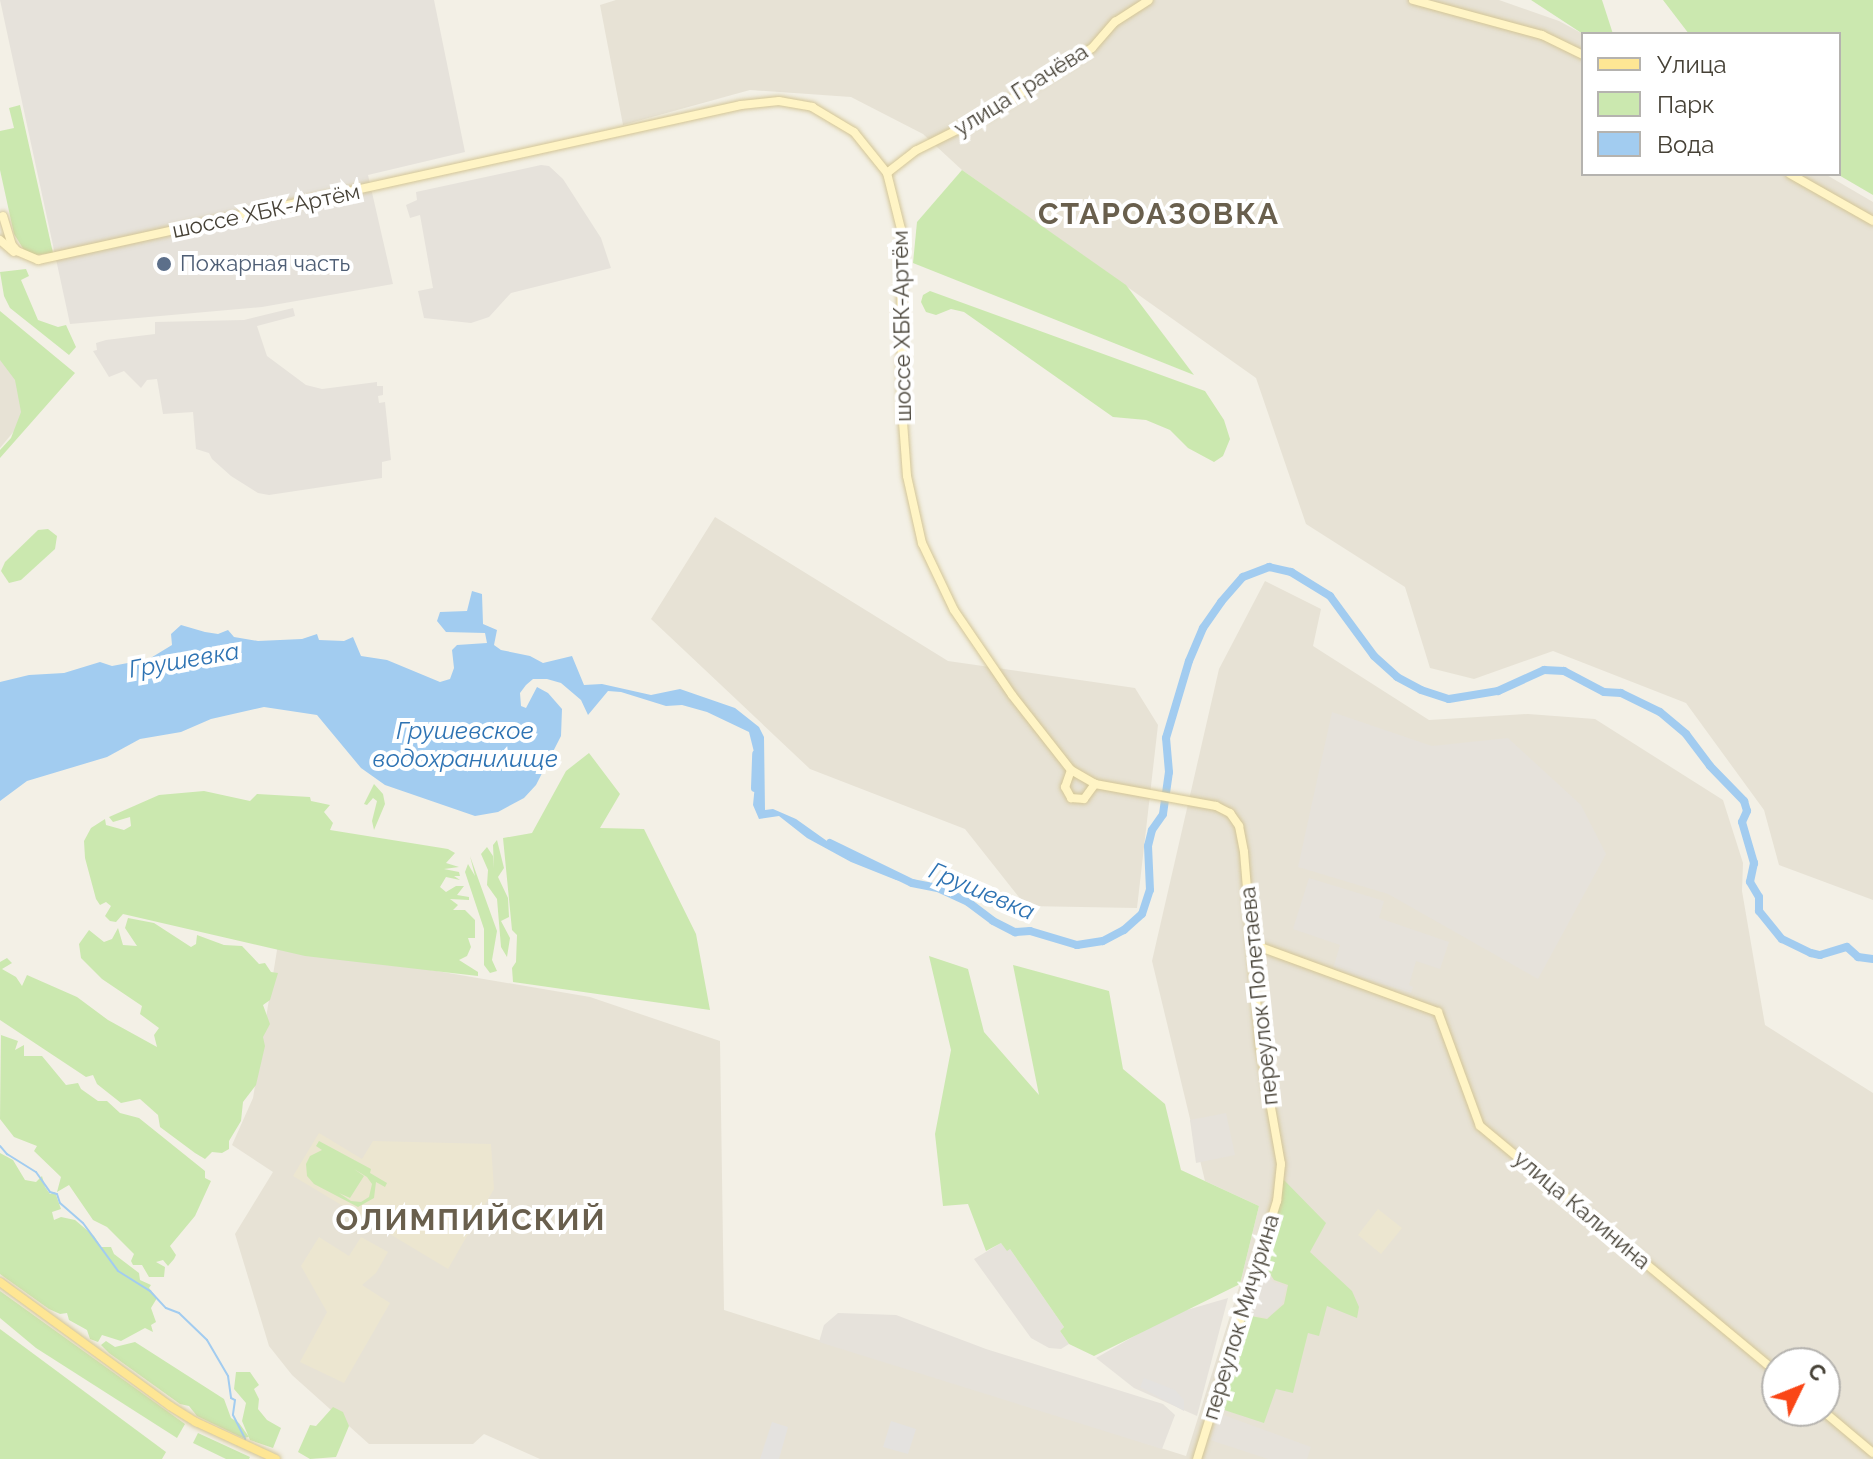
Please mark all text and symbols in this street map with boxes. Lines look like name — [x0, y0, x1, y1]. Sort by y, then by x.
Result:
legend — [1581, 32, 1841, 176]
street label: улица Грачёва — [949, 38, 1093, 142]
text: Улица — [1657, 50, 1727, 79]
text: Парк — [1657, 90, 1715, 119]
text: Вода — [1657, 130, 1714, 159]
street label: шоссе ХБК-Артём — [170, 178, 362, 244]
district label: СТАРОАЗОВКА — [1038, 196, 1280, 232]
street label: шоссе ХБК-Артём — [887, 230, 917, 422]
place label: Пожарная часть — [180, 251, 350, 277]
marker: Пожарная часть — [155, 255, 173, 273]
water label: Грушевка — [127, 636, 241, 684]
water label: Грушевское водохранилище — [372, 717, 558, 773]
water label: Грушевка — [925, 856, 1039, 926]
street label: переулок Полетаева — [1234, 885, 1284, 1107]
street label: улица Калинина — [1508, 1145, 1656, 1275]
district label: ОЛИМПИЙСКИЙ — [336, 1202, 606, 1238]
street label: переулок Мичурина — [1197, 1211, 1285, 1423]
north arrow — [1761, 1347, 1841, 1427]
text: С — [1802, 1358, 1832, 1386]

